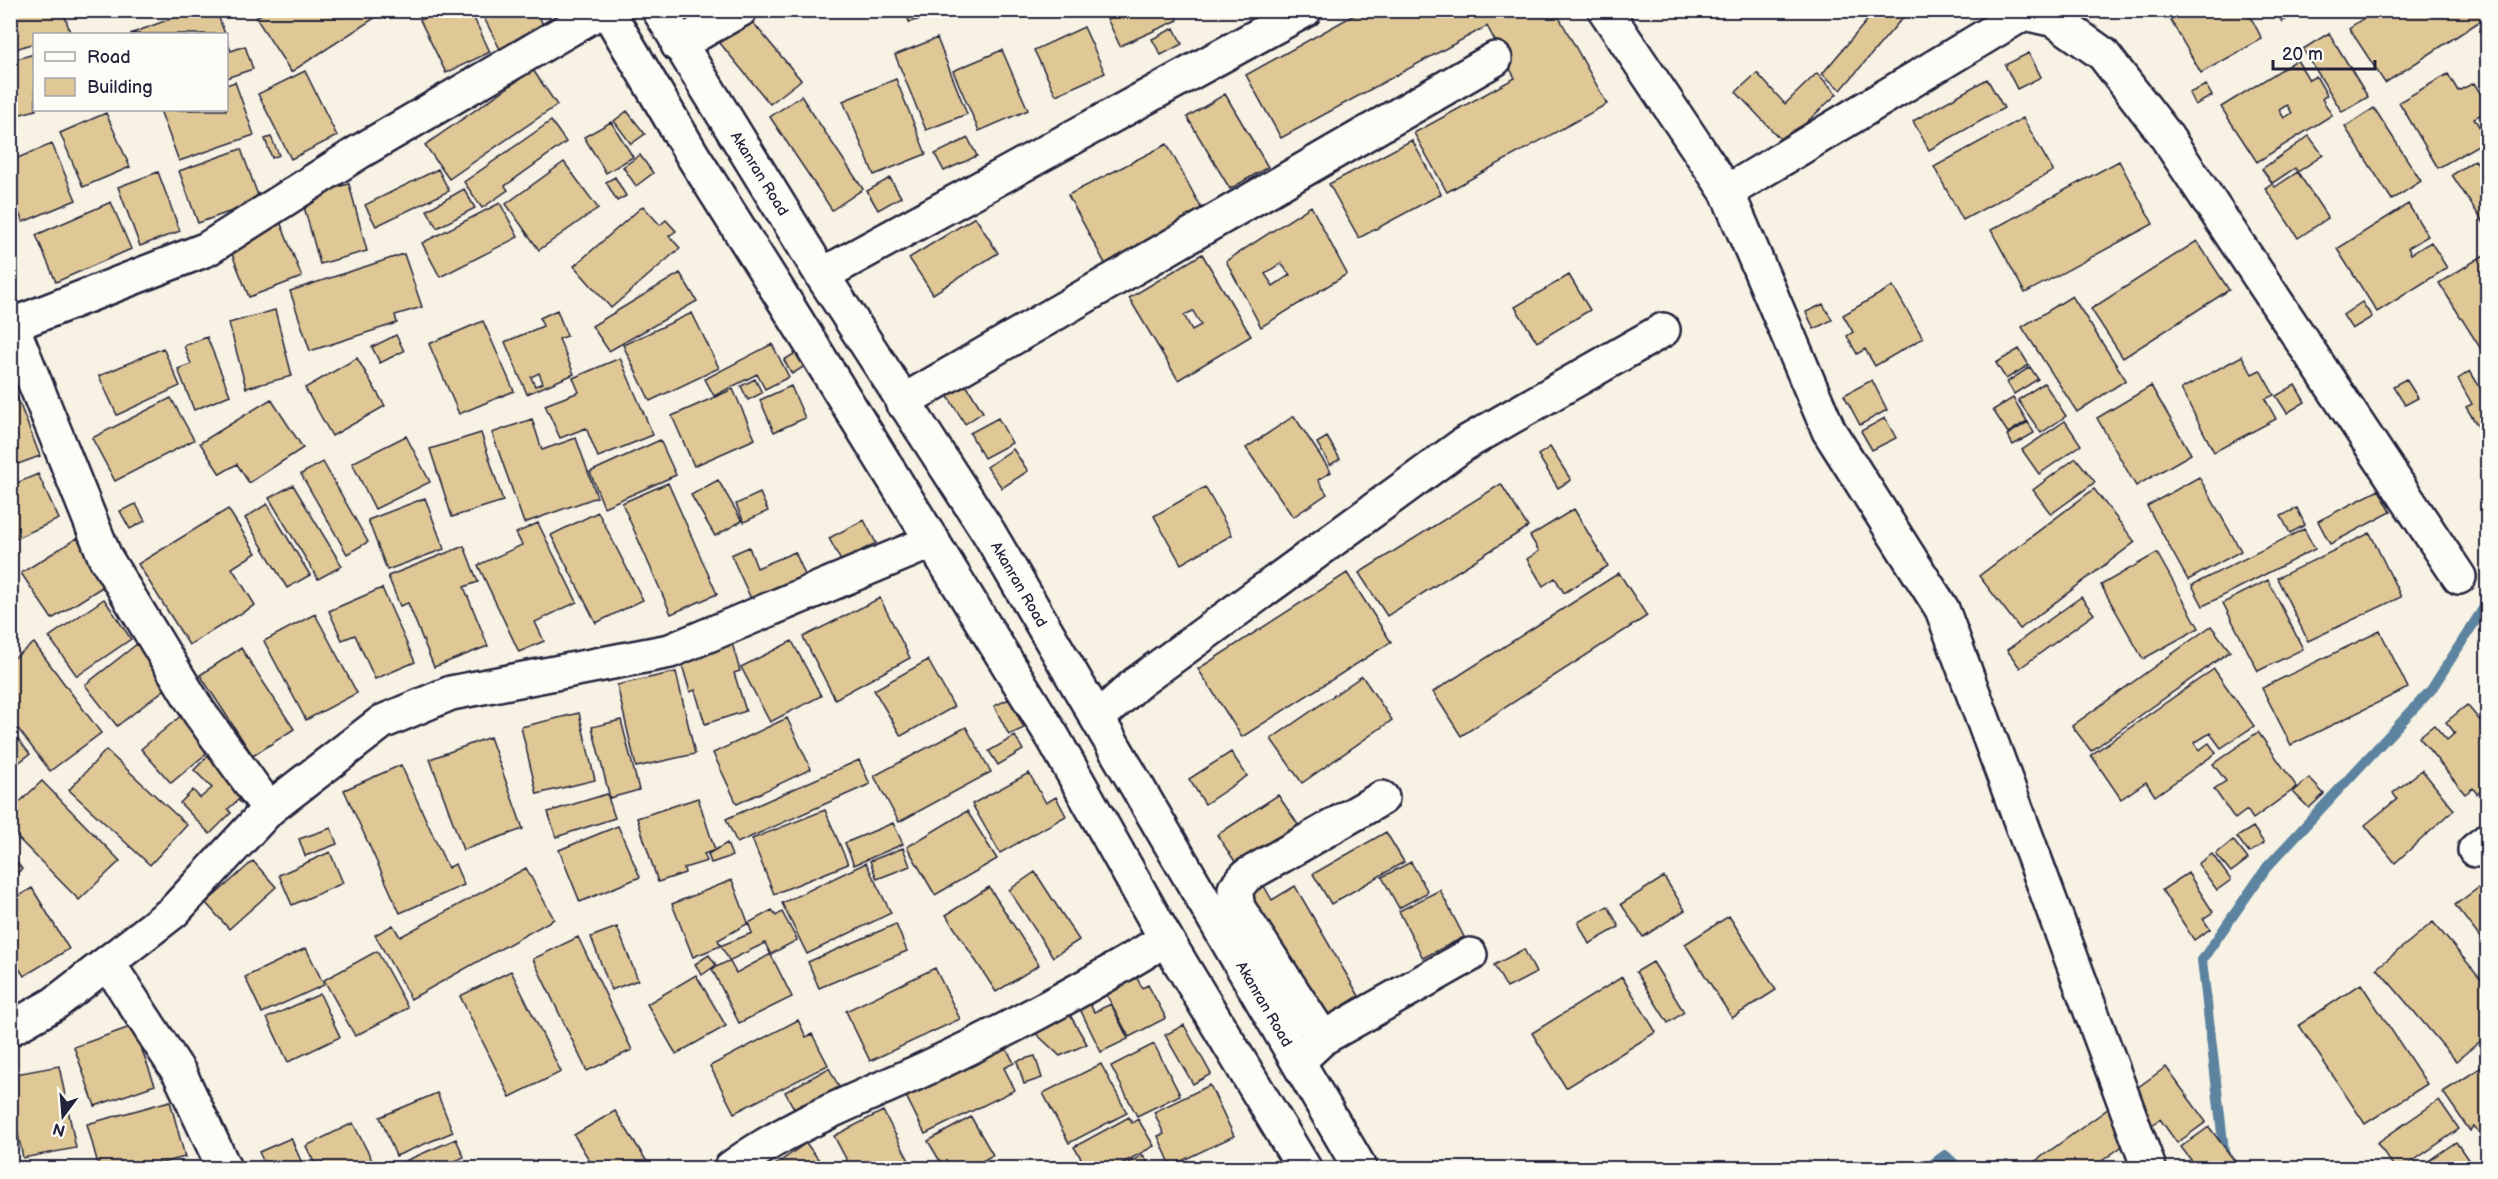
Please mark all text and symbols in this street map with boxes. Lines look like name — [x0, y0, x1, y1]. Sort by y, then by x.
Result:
legend — [33, 33, 228, 111]
scale bar — [2273, 33, 2375, 71]
text: 20 m — [2282, 44, 2323, 65]
text: Road — [87, 47, 131, 68]
text: Building — [87, 77, 153, 98]
street label: Akanran Road — [726, 128, 792, 220]
street label: Akanran Road — [986, 539, 1051, 631]
street label: Akanran Road — [1231, 958, 1296, 1050]
north arrow — [33, 1086, 93, 1146]
text: N — [51, 1118, 68, 1140]

